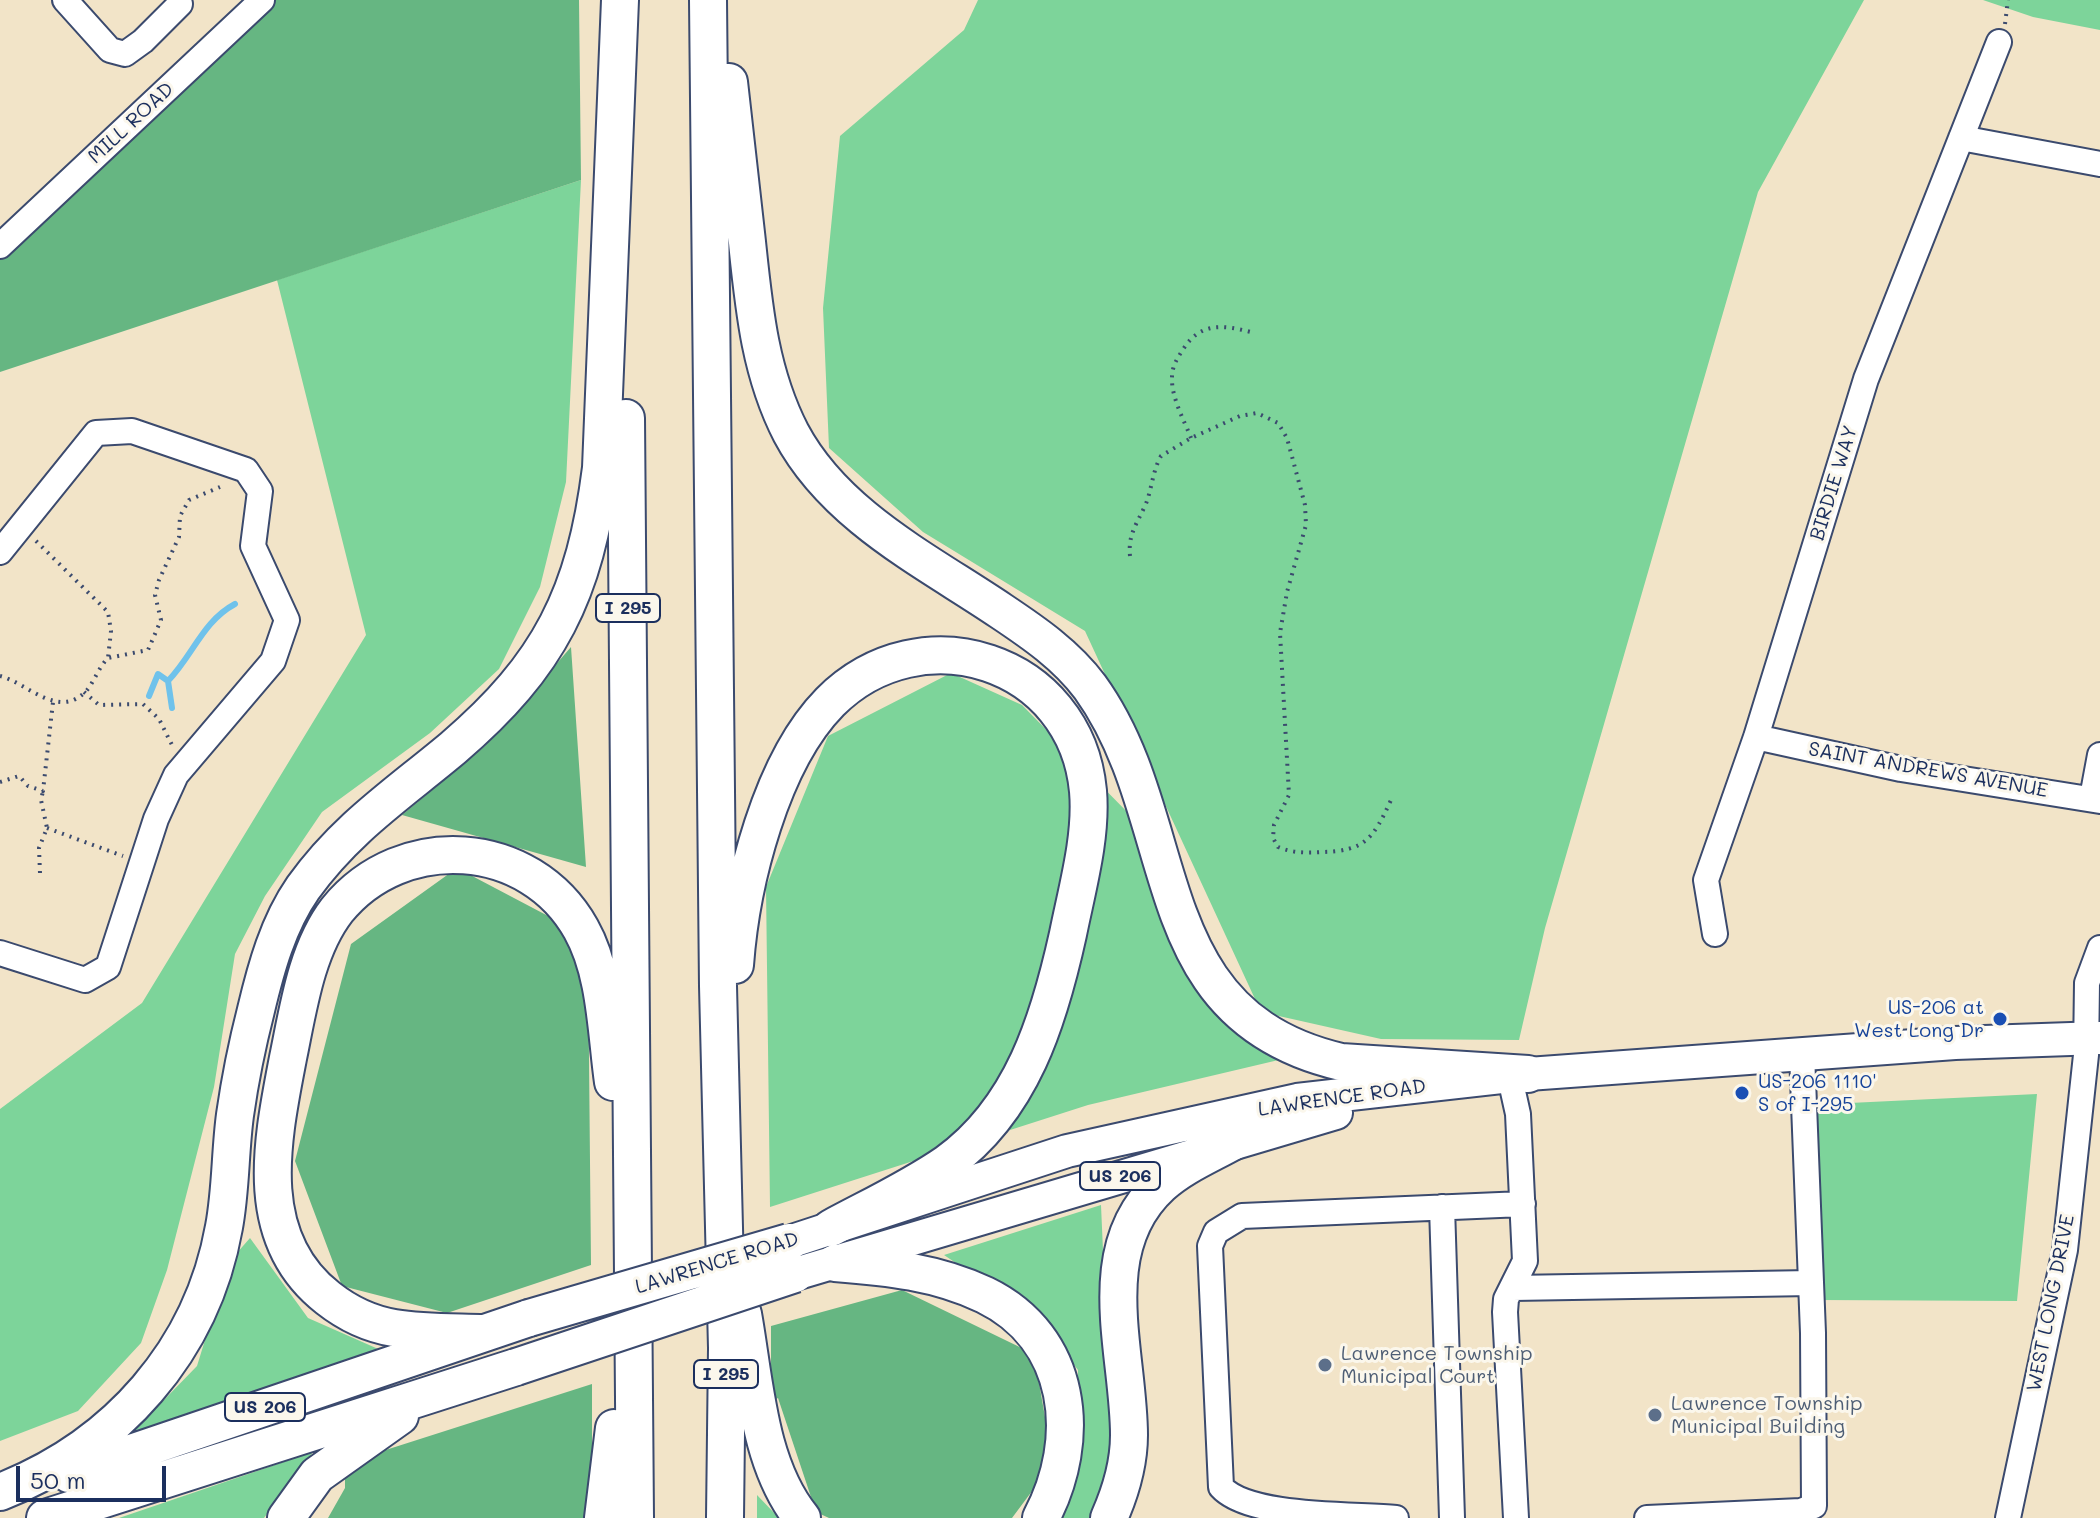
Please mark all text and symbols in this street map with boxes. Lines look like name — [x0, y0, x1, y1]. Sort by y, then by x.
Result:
street label: MILL ROAD — [83, 77, 179, 169]
street label: BIRDIE WAY — [1805, 423, 1863, 543]
road number: I 295 — [596, 594, 660, 622]
street label: SAINT ANDREWS AVENUE — [1806, 737, 2050, 803]
place label: US-206 at West Long Dr — [1854, 996, 1984, 1043]
marker: US-206 at West Long Dr — [1991, 1010, 2009, 1028]
place label: US-206 1110' S of I-295 — [1758, 1070, 1877, 1117]
street label: LAWRENCE ROAD — [1256, 1074, 1428, 1122]
marker: US-206 1110' S of I-295 — [1733, 1084, 1751, 1102]
road number: US 206 — [1080, 1162, 1160, 1190]
street label: WEST LONG DRIVE — [2022, 1212, 2080, 1394]
street label: LAWRENCE ROAD — [633, 1227, 801, 1299]
place label: Lawrence Township Municipal Court — [1341, 1342, 1533, 1389]
marker: Lawrence Township Municipal Court — [1316, 1356, 1334, 1374]
road number: I 295 — [694, 1360, 758, 1388]
place label: Lawrence Township Municipal Building — [1671, 1392, 1863, 1439]
road number: US 206 — [225, 1393, 305, 1421]
marker: Lawrence Township Municipal Building — [1646, 1406, 1664, 1424]
scale bar — [20, 1450, 170, 1500]
text: 50 m — [30, 1464, 86, 1495]

